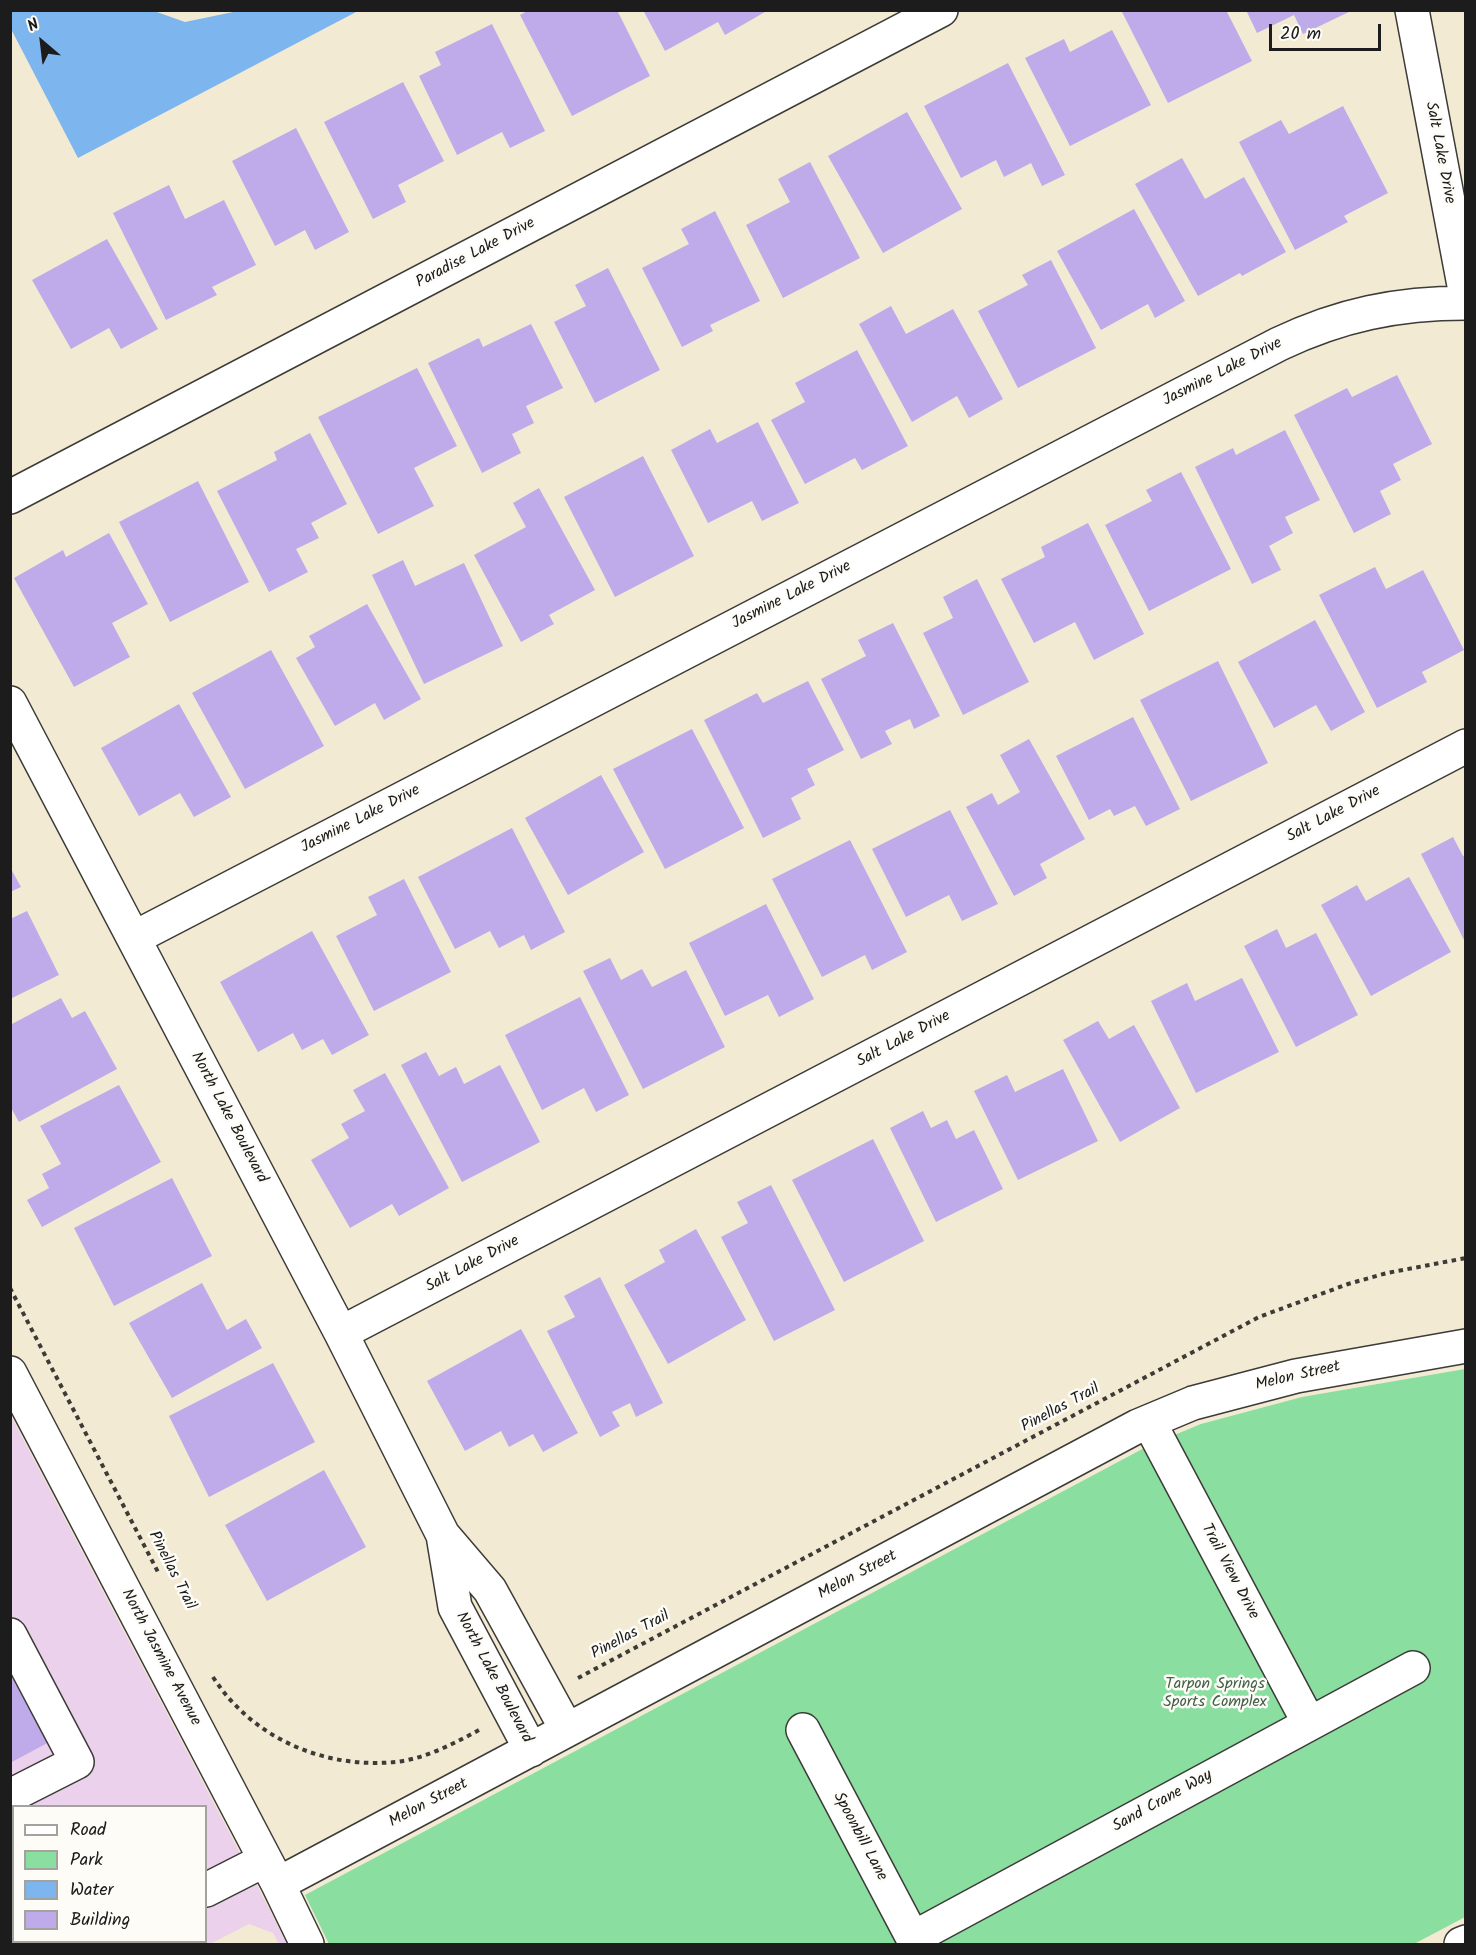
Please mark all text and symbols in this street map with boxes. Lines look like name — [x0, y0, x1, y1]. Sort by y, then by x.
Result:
north arrow — [12, 12, 72, 72]
text: N — [23, 12, 44, 39]
scale bar — [1272, 12, 1384, 50]
text: 20 m — [1280, 20, 1321, 49]
street label: Salt Lake Drive — [1420, 100, 1458, 206]
street label: Paradise Lake Drive — [413, 215, 539, 293]
street label: Jasmine Lake Drive — [1160, 335, 1286, 411]
street label: Jasmine Lake Drive — [729, 558, 855, 634]
street label: Jasmine Lake Drive — [298, 782, 424, 858]
street label: Salt Lake Drive — [1284, 782, 1384, 848]
street label: Salt Lake Drive — [854, 1007, 954, 1073]
street label: North Lake Boulevard — [185, 1049, 271, 1187]
street label: Salt Lake Drive — [423, 1232, 523, 1298]
street label: Melon Street — [1254, 1358, 1342, 1396]
street label: Pinellas Trail — [1019, 1380, 1103, 1438]
street label: Trail View Drive — [1196, 1521, 1262, 1623]
street label: Pinellas Trail — [143, 1528, 199, 1614]
street label: Melon Street — [815, 1547, 901, 1605]
street label: North Jasmine Avenue — [116, 1586, 204, 1730]
street label: Pinellas Trail — [589, 1607, 673, 1665]
street label: North Lake Boulevard — [450, 1609, 536, 1747]
park label: Tarpon Springs Sports Complex — [1163, 1675, 1267, 1713]
street label: Sand Crane Way — [1110, 1767, 1216, 1837]
street label: Melon Street — [386, 1775, 472, 1833]
street label: Spoonbill Lane — [828, 1789, 890, 1885]
legend — [12, 1805, 207, 1943]
text: Road — [70, 1816, 106, 1845]
text: Park — [70, 1846, 103, 1875]
text: Water — [70, 1876, 114, 1905]
text: Building — [70, 1906, 130, 1935]

